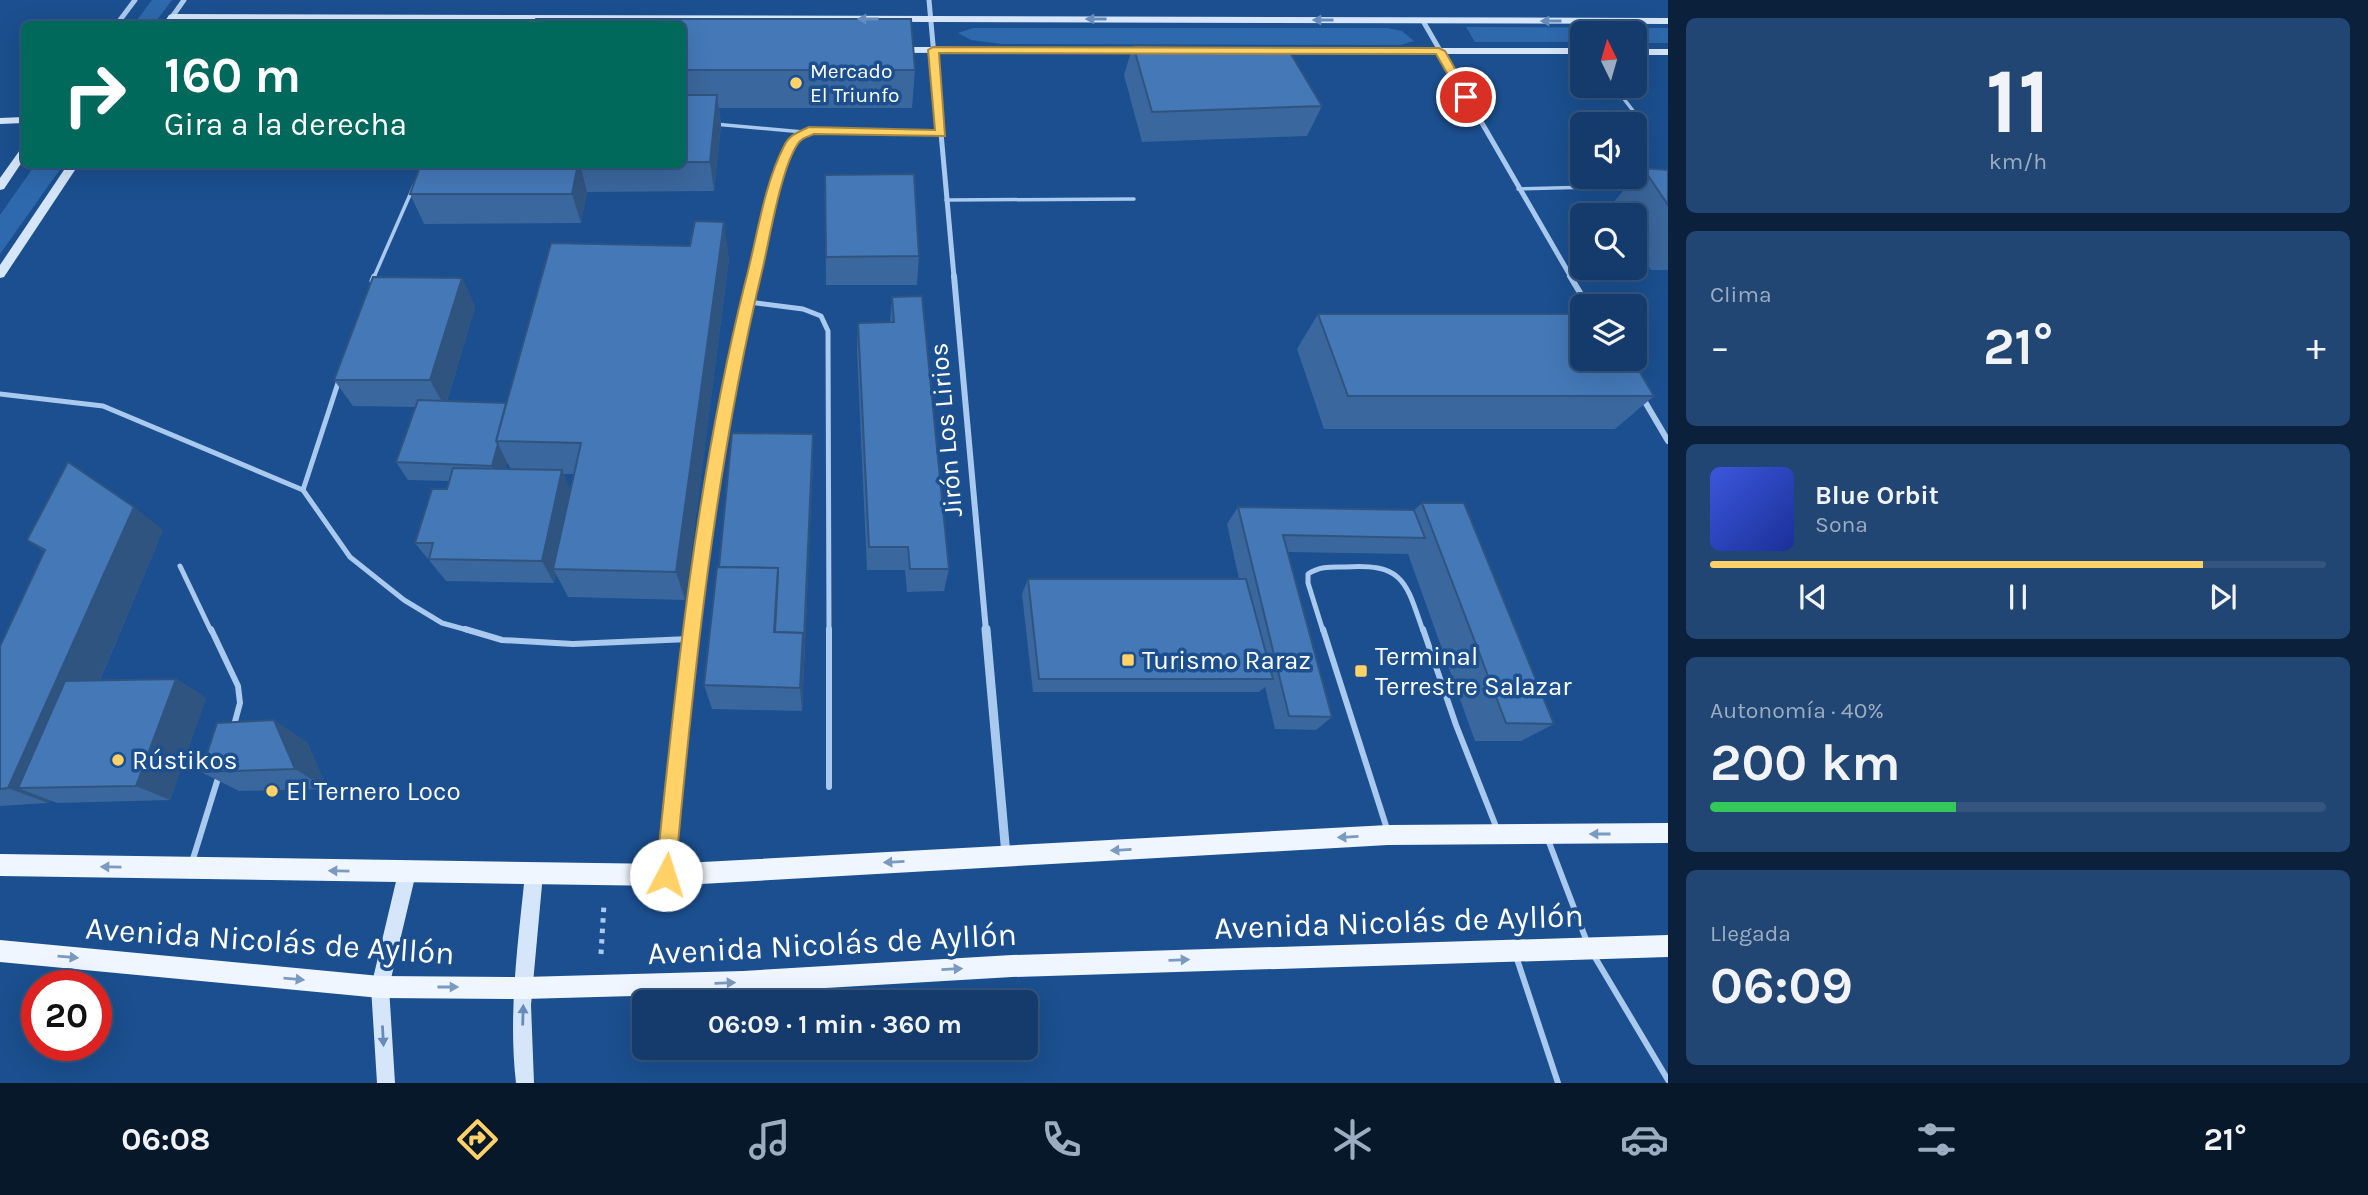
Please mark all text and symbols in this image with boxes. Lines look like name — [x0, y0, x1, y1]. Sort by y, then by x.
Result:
one-way arrow — [857, 13, 879, 25]
one-way arrow — [1085, 14, 1107, 25]
one-way arrow — [1312, 14, 1334, 26]
one-way arrow — [1540, 15, 1562, 27]
north arrow — [1570, 21, 1647, 98]
map controls — [1570, 21, 1647, 371]
text: 160 m — [164, 47, 301, 104]
icon: right — [49, 49, 140, 140]
text: 11 — [1986, 49, 2050, 155]
place label: Mercado El Triunfo — [810, 59, 900, 107]
pin — [1436, 67, 1496, 127]
marker: Mercado El Triunfo — [788, 75, 804, 91]
icon: arrive — [1447, 78, 1485, 116]
text: Gira a la derecha — [164, 106, 407, 143]
button: sound — [1570, 112, 1647, 189]
text: km/h — [1989, 148, 2047, 175]
button: search — [1570, 203, 1647, 280]
text: Clima — [1710, 281, 1772, 308]
button: layers — [1570, 294, 1647, 371]
text: 21° — [1983, 316, 2053, 377]
text: − — [1710, 325, 1730, 370]
text: + — [2306, 325, 2326, 370]
street label: Jirón Los Lirios — [923, 342, 969, 518]
text: Blue Orbit — [1815, 480, 1939, 511]
text: Sona — [1815, 511, 1868, 538]
icon: previous — [1794, 578, 1832, 616]
icon: pause — [1999, 578, 2037, 616]
icon: next — [2204, 578, 2242, 616]
place label: Terminal Terrestre Salazar — [1375, 641, 1572, 702]
place label: Turismo Raraz — [1142, 645, 1311, 676]
marker: Turismo Raraz — [1120, 652, 1136, 668]
marker: Terminal Terrestre Salazar — [1353, 663, 1369, 679]
text: Autonomía · 40% — [1710, 697, 1884, 724]
text: 200 km — [1710, 732, 1901, 793]
place label: Rústikos — [132, 745, 237, 776]
marker: Rústikos — [110, 752, 126, 768]
place label: El Ternero Loco — [286, 776, 461, 807]
marker: El Ternero Loco — [264, 783, 280, 799]
one-way arrow — [1589, 828, 1611, 840]
one-way arrow — [1337, 832, 1359, 843]
position arrow — [629, 838, 703, 912]
one-way arrow — [1109, 844, 1131, 855]
one-way arrow — [882, 857, 904, 868]
one-way arrow — [100, 861, 122, 873]
one-way arrow — [327, 866, 349, 877]
street label: Avenida Nicolás de Ayllón — [1214, 897, 1584, 947]
street label: Avenida Nicolás de Ayllón — [84, 910, 456, 972]
street label: Avenida Nicolás de Ayllón — [646, 916, 1018, 972]
text: Llegada — [1710, 920, 1791, 947]
one-way arrow — [57, 952, 79, 963]
one-way arrow — [1168, 955, 1190, 966]
text: 06:09 — [1710, 955, 1853, 1016]
one-way arrow — [941, 964, 963, 975]
speed limit sign: 20 — [21, 970, 112, 1061]
one-way arrow — [284, 974, 306, 985]
one-way arrow — [714, 977, 736, 988]
one-way arrow — [438, 981, 460, 993]
one-way arrow — [518, 1004, 529, 1026]
text: 06:09 · 1 min · 360 m — [708, 1009, 962, 1040]
one-way arrow — [378, 1025, 389, 1047]
icon: directions — [453, 1115, 502, 1164]
icon: music — [745, 1115, 794, 1164]
icon: phone — [1037, 1115, 1086, 1164]
icon: climate — [1328, 1115, 1377, 1164]
icon: car — [1620, 1115, 1669, 1164]
icon: filters — [1912, 1115, 1961, 1164]
text: 06:08 — [121, 1121, 211, 1158]
text: 21° — [2203, 1121, 2247, 1158]

